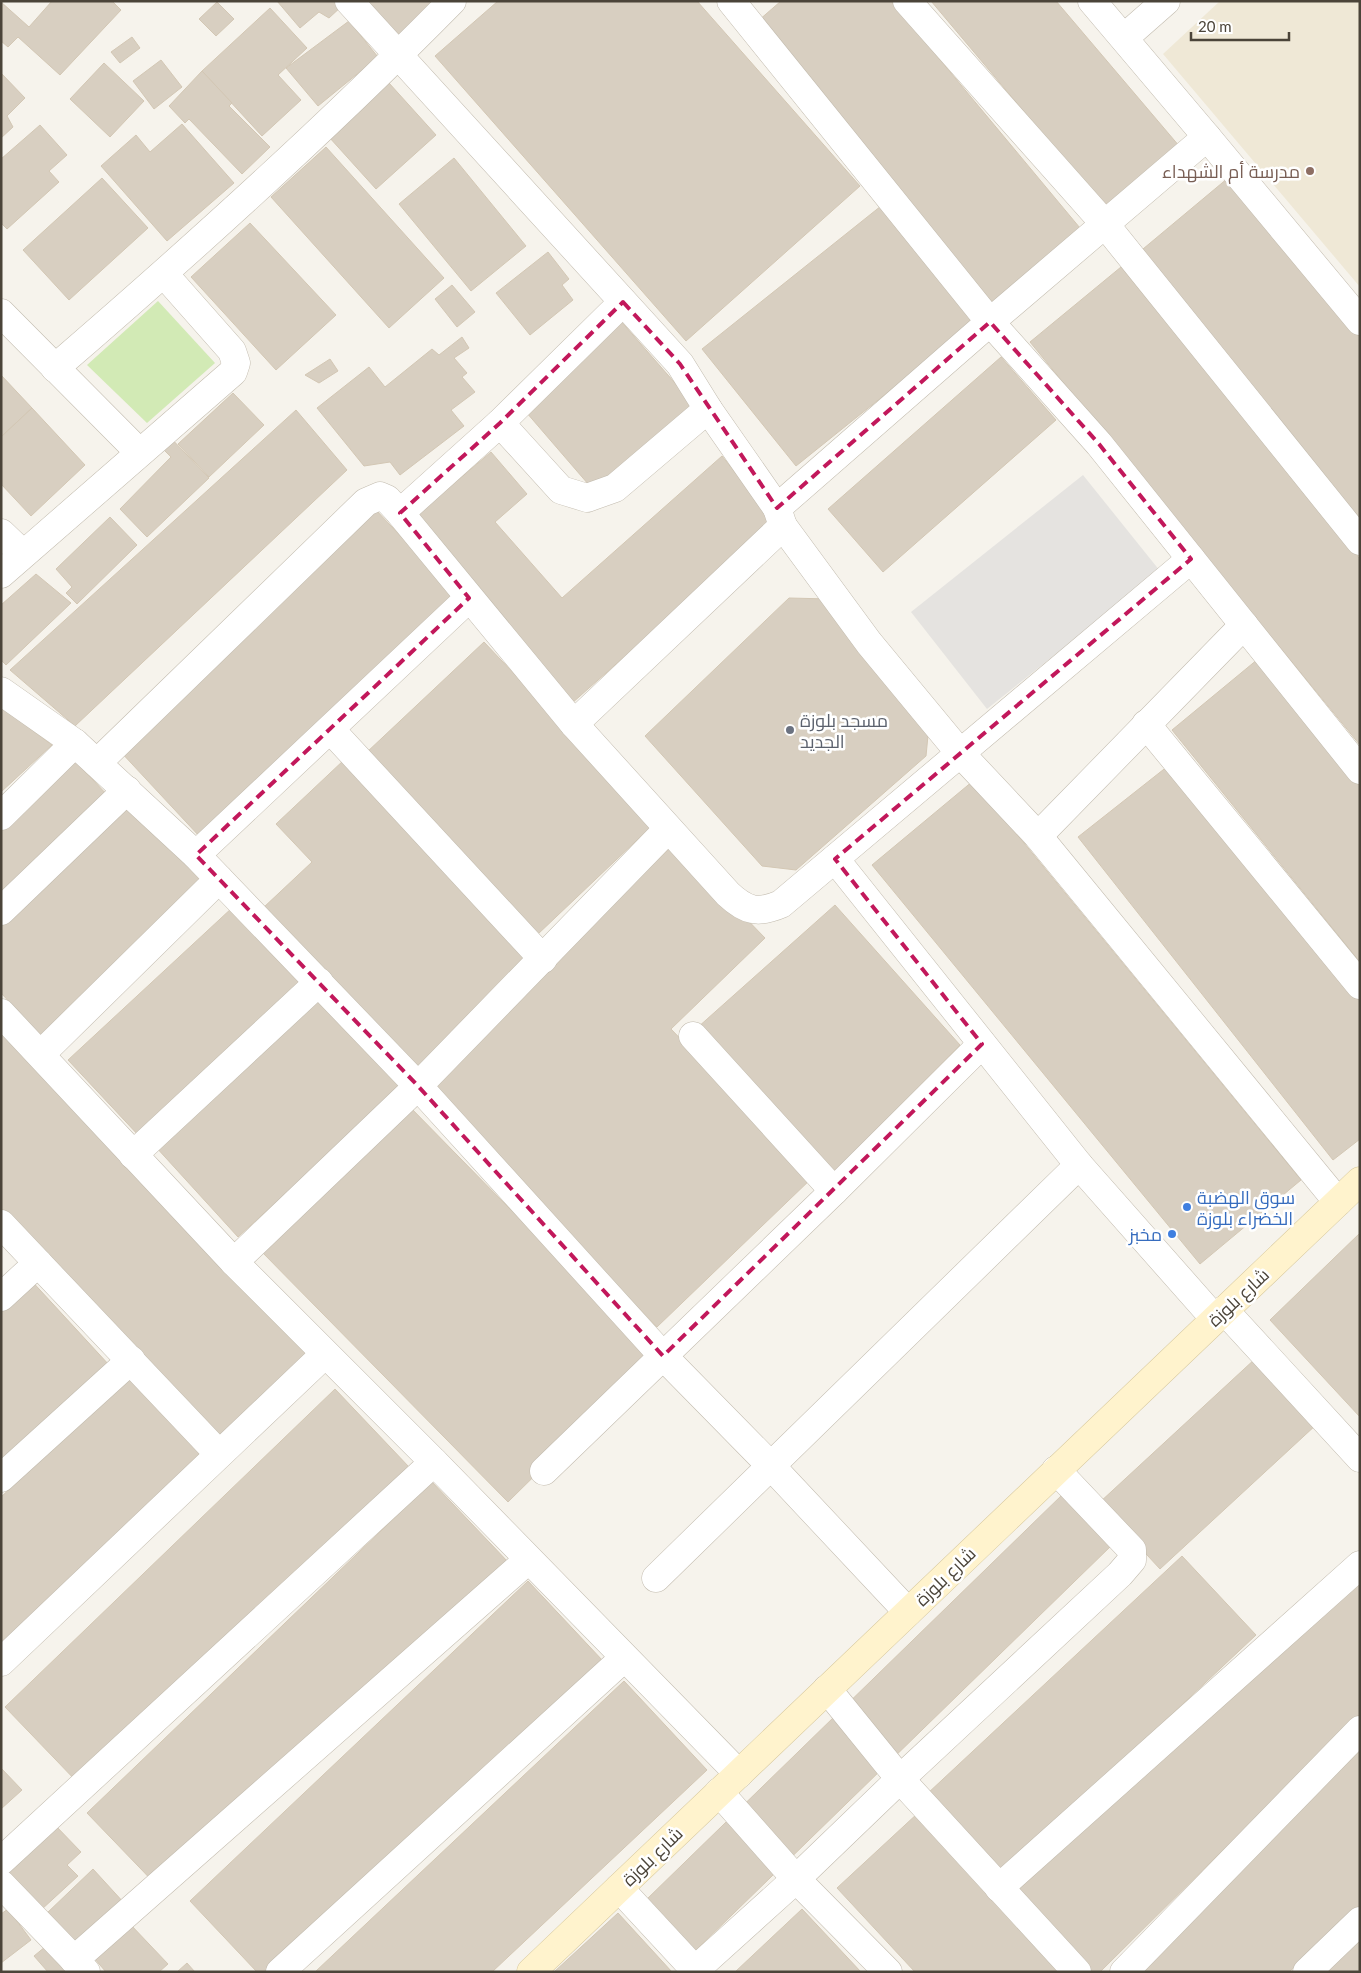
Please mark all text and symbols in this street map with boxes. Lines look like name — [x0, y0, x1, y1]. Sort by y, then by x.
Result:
scale bar — [1191, 10, 1288, 42]
text: 20 m — [1198, 17, 1232, 35]
place label: مدرسة أم الشهداء — [1162, 160, 1300, 184]
marker: مدرسة أم الشهداء — [1304, 165, 1316, 177]
place label: مسجد بلوزة الجديد — [800, 709, 888, 752]
marker: مسجد بلوزة الجديد — [784, 724, 796, 736]
place label: سوق الهضبة الخضراء بلوزة — [1197, 1186, 1295, 1230]
marker: سوق الهضبة الخضراء بلوزة — [1181, 1201, 1193, 1213]
place label: مخبز — [1128, 1223, 1162, 1246]
marker: مخبز — [1166, 1228, 1178, 1240]
street label: شارع بلوزة — [1203, 1263, 1274, 1332]
street label: شارع بلوزة — [910, 1542, 981, 1612]
street label: شارع بلوزة — [617, 1822, 688, 1892]

